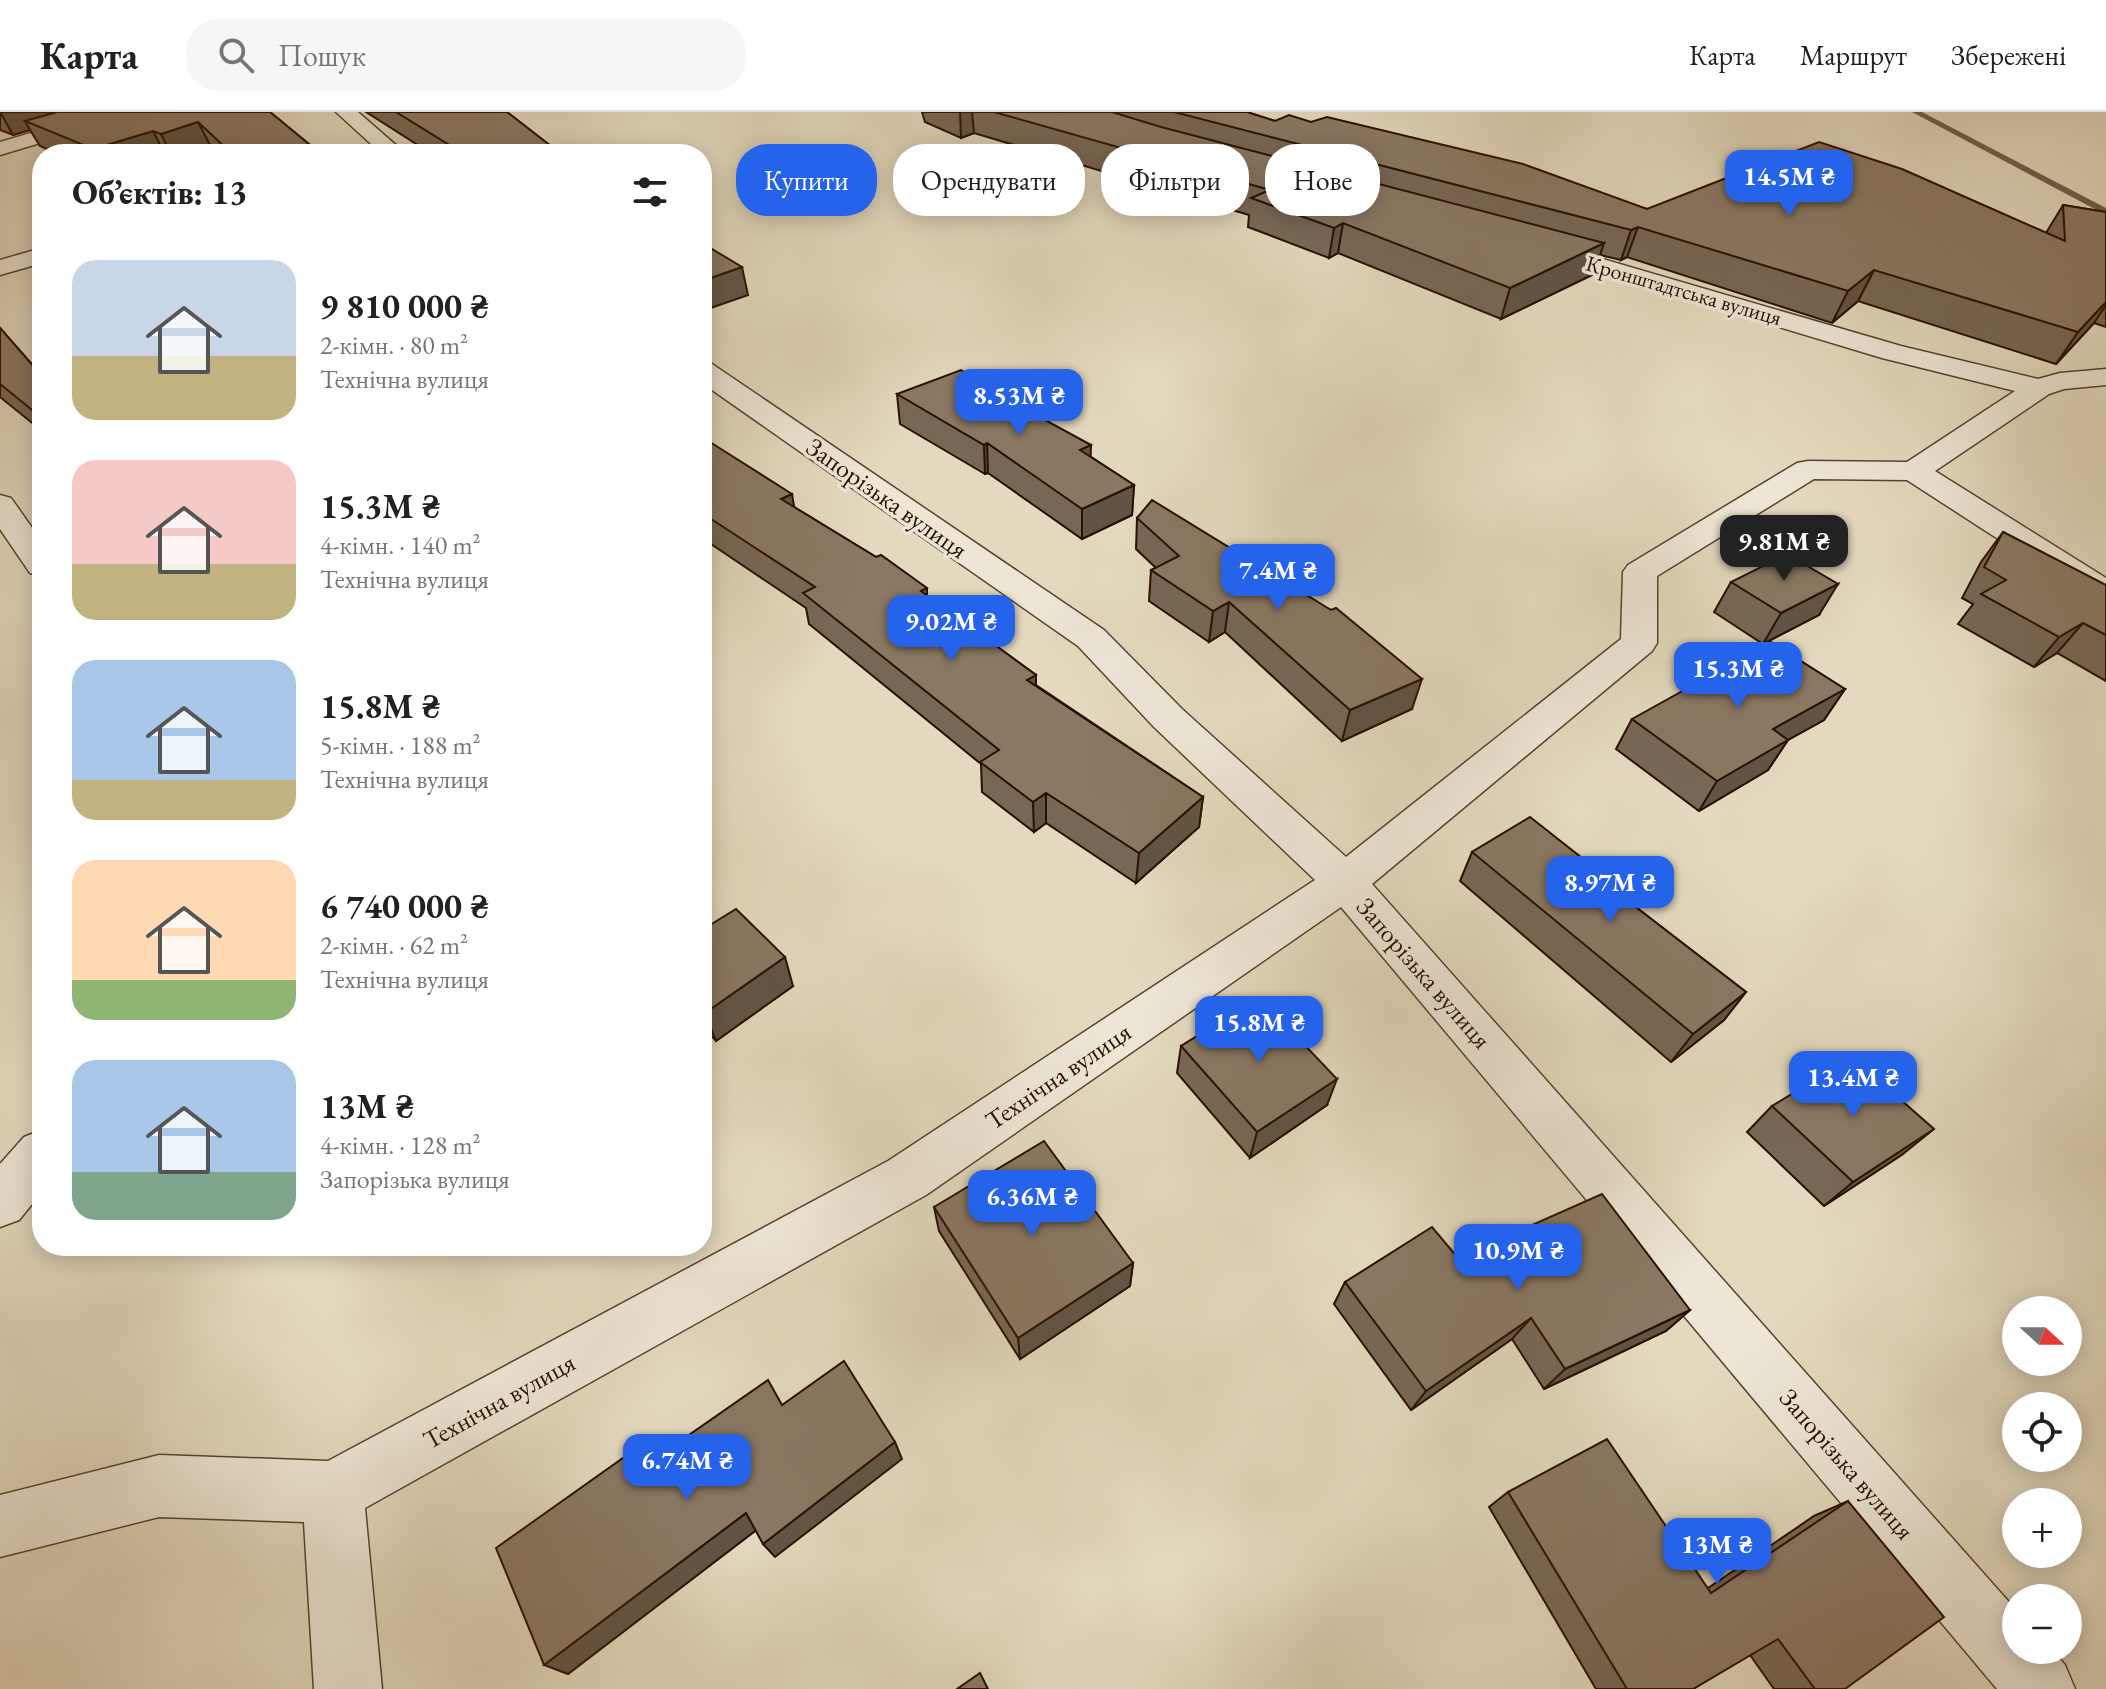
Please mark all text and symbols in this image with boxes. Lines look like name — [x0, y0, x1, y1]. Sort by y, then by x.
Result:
search box — [186, 19, 746, 91]
text: Карта — [40, 31, 138, 80]
icon: search — [214, 33, 258, 77]
text: Пошук — [278, 36, 366, 75]
text: Карта — [1689, 37, 1756, 73]
text: Маршрут — [1800, 37, 1907, 73]
text: Збережені — [1951, 37, 2066, 73]
chip: Купити — [736, 144, 877, 216]
chip: Орендувати — [893, 144, 1085, 216]
chip: Фільтри — [1101, 144, 1249, 216]
chip: Нове — [1265, 144, 1380, 216]
pin: 14.5M ₴ — [1715, 150, 1863, 218]
text: 14.5M ₴ — [1743, 159, 1835, 193]
text: Об’єктів: 13 — [72, 170, 247, 214]
icon: filters — [628, 170, 672, 214]
street label: Кронштадтська вулиця — [1583, 249, 1785, 332]
text: 9 810 000 ₴ — [320, 284, 489, 328]
icon: home — [136, 292, 232, 388]
text: 2-кімн. · 80 m² — [320, 328, 468, 362]
text: Технічна вулиця — [320, 362, 489, 396]
pin: 8.53M ₴ — [945, 369, 1093, 437]
text: 8.53M ₴ — [973, 378, 1065, 412]
street label: Запорізька вулиця — [800, 430, 974, 566]
text: 15.3M ₴ — [320, 484, 440, 528]
icon: home — [136, 492, 232, 588]
pin: 9.81M ₴ — [1710, 515, 1858, 583]
text: 9.81M ₴ — [1738, 524, 1830, 558]
text: 4-кімн. · 140 m² — [320, 528, 480, 562]
pin: 7.4M ₴ — [1213, 544, 1343, 612]
text: 7.4M ₴ — [1239, 553, 1317, 587]
text: Технічна вулиця — [320, 562, 489, 596]
pin: 9.02M ₴ — [877, 595, 1025, 663]
text: 9.02M ₴ — [905, 604, 997, 638]
pin: 15.3M ₴ — [1664, 642, 1812, 710]
text: 15.3M ₴ — [1692, 651, 1784, 685]
text: 15.8M ₴ — [320, 684, 440, 728]
icon: home — [136, 692, 232, 788]
text: 5-кімн. · 188 m² — [320, 728, 480, 762]
text: Технічна вулиця — [320, 762, 489, 796]
pin: 8.97M ₴ — [1536, 856, 1684, 924]
text: 8.97M ₴ — [1564, 865, 1656, 899]
text: 6 740 000 ₴ — [320, 884, 489, 928]
street label: Запорізька вулиця — [1349, 890, 1499, 1056]
icon: home — [136, 892, 232, 988]
text: 2-кімн. · 62 m² — [320, 928, 468, 962]
text: Технічна вулиця — [320, 962, 489, 996]
pin: 15.8M ₴ — [1185, 996, 1333, 1064]
text: 15.8M ₴ — [1213, 1005, 1305, 1039]
street label: Технічна вулиця — [978, 1015, 1138, 1137]
pin: 13.4M ₴ — [1779, 1051, 1927, 1119]
text: 13.4M ₴ — [1807, 1060, 1899, 1094]
text: 13M ₴ — [320, 1084, 414, 1128]
icon: home — [136, 1092, 232, 1188]
text: 4-кімн. · 128 m² — [320, 1128, 480, 1162]
text: Запорізька вулиця — [320, 1162, 510, 1196]
pin: 6.36M ₴ — [958, 1170, 1106, 1238]
text: 6.36M ₴ — [986, 1179, 1078, 1213]
pin: 10.9M ₴ — [1444, 1224, 1592, 1292]
text: 10.9M ₴ — [1472, 1233, 1564, 1267]
north arrow — [2002, 1296, 2082, 1376]
map controls — [2002, 1296, 2082, 1664]
street label: Технічна вулиця — [417, 1345, 581, 1457]
street label: Запорізька вулиця — [1772, 1381, 1922, 1547]
button: locate — [2002, 1392, 2082, 1472]
pin: 6.74M ₴ — [613, 1434, 761, 1502]
text: 6.74M ₴ — [641, 1443, 733, 1477]
button: + — [2002, 1488, 2082, 1568]
pin: 13M ₴ — [1661, 1518, 1773, 1586]
text: 13M ₴ — [1681, 1527, 1753, 1561]
button: − — [2002, 1584, 2082, 1664]

